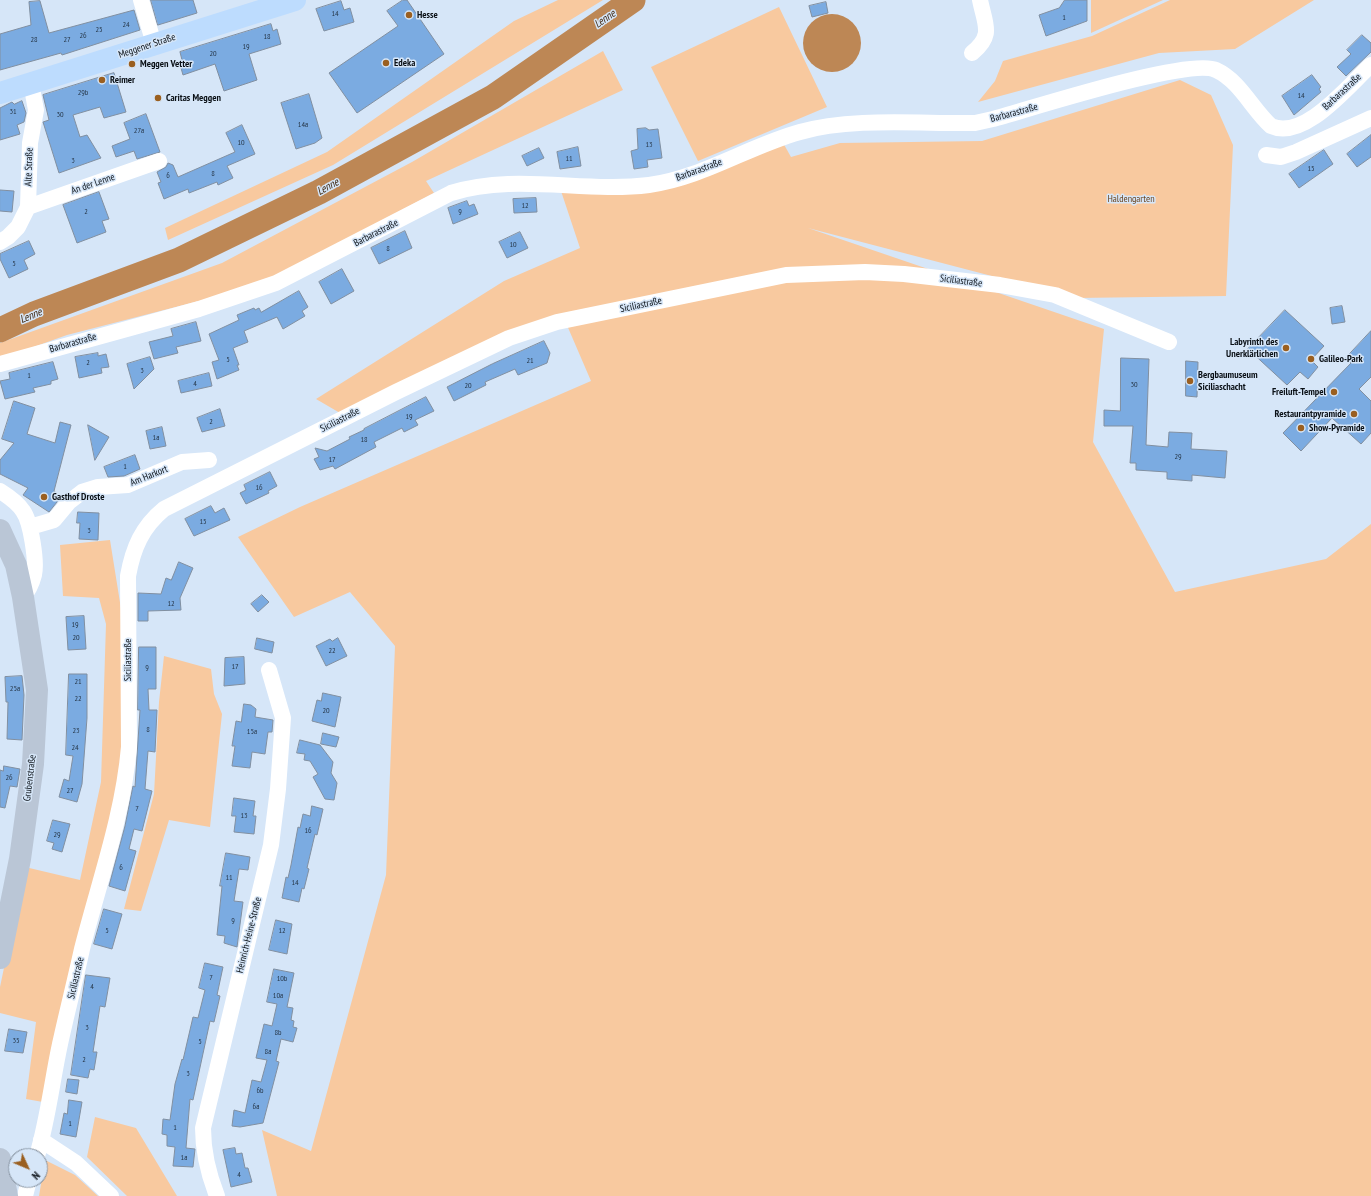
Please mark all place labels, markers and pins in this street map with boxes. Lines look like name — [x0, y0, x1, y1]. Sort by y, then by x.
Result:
place label: Hesse — [417, 9, 438, 21]
marker: Hesse — [404, 10, 414, 20]
place label: Edeka — [394, 57, 415, 69]
place label: Meggen Vetter — [140, 58, 192, 70]
marker: Edeka — [381, 58, 391, 68]
marker: Meggen Vetter — [127, 59, 137, 69]
place label: Reimer — [110, 74, 135, 86]
marker: Reimer — [97, 75, 107, 85]
place label: Caritas Meggen — [166, 92, 221, 104]
marker: Caritas Meggen — [153, 93, 163, 103]
place label: Labyrinth des Unerklärlichen — [1226, 336, 1278, 360]
marker: Labyrinth des Unerklärlichen — [1281, 343, 1291, 353]
place label: Galileo-Park — [1319, 353, 1363, 365]
marker: Galileo-Park — [1306, 354, 1316, 364]
place label: Bergbaumuseum Siciliaschacht — [1198, 369, 1258, 392]
marker: Bergbaumuseum Siciliaschacht — [1185, 376, 1195, 386]
place label: Freiluft-Tempel — [1272, 386, 1326, 398]
marker: Freiluft-Tempel — [1329, 387, 1339, 397]
place label: Restaurantpyramide — [1275, 408, 1346, 420]
marker: Restaurantpyramide — [1349, 409, 1359, 419]
place label: Show-Pyramide — [1309, 422, 1365, 434]
marker: Show-Pyramide — [1296, 423, 1306, 433]
place label: Gasthof Droste — [52, 491, 105, 503]
marker: Gasthof Droste — [39, 492, 49, 502]

